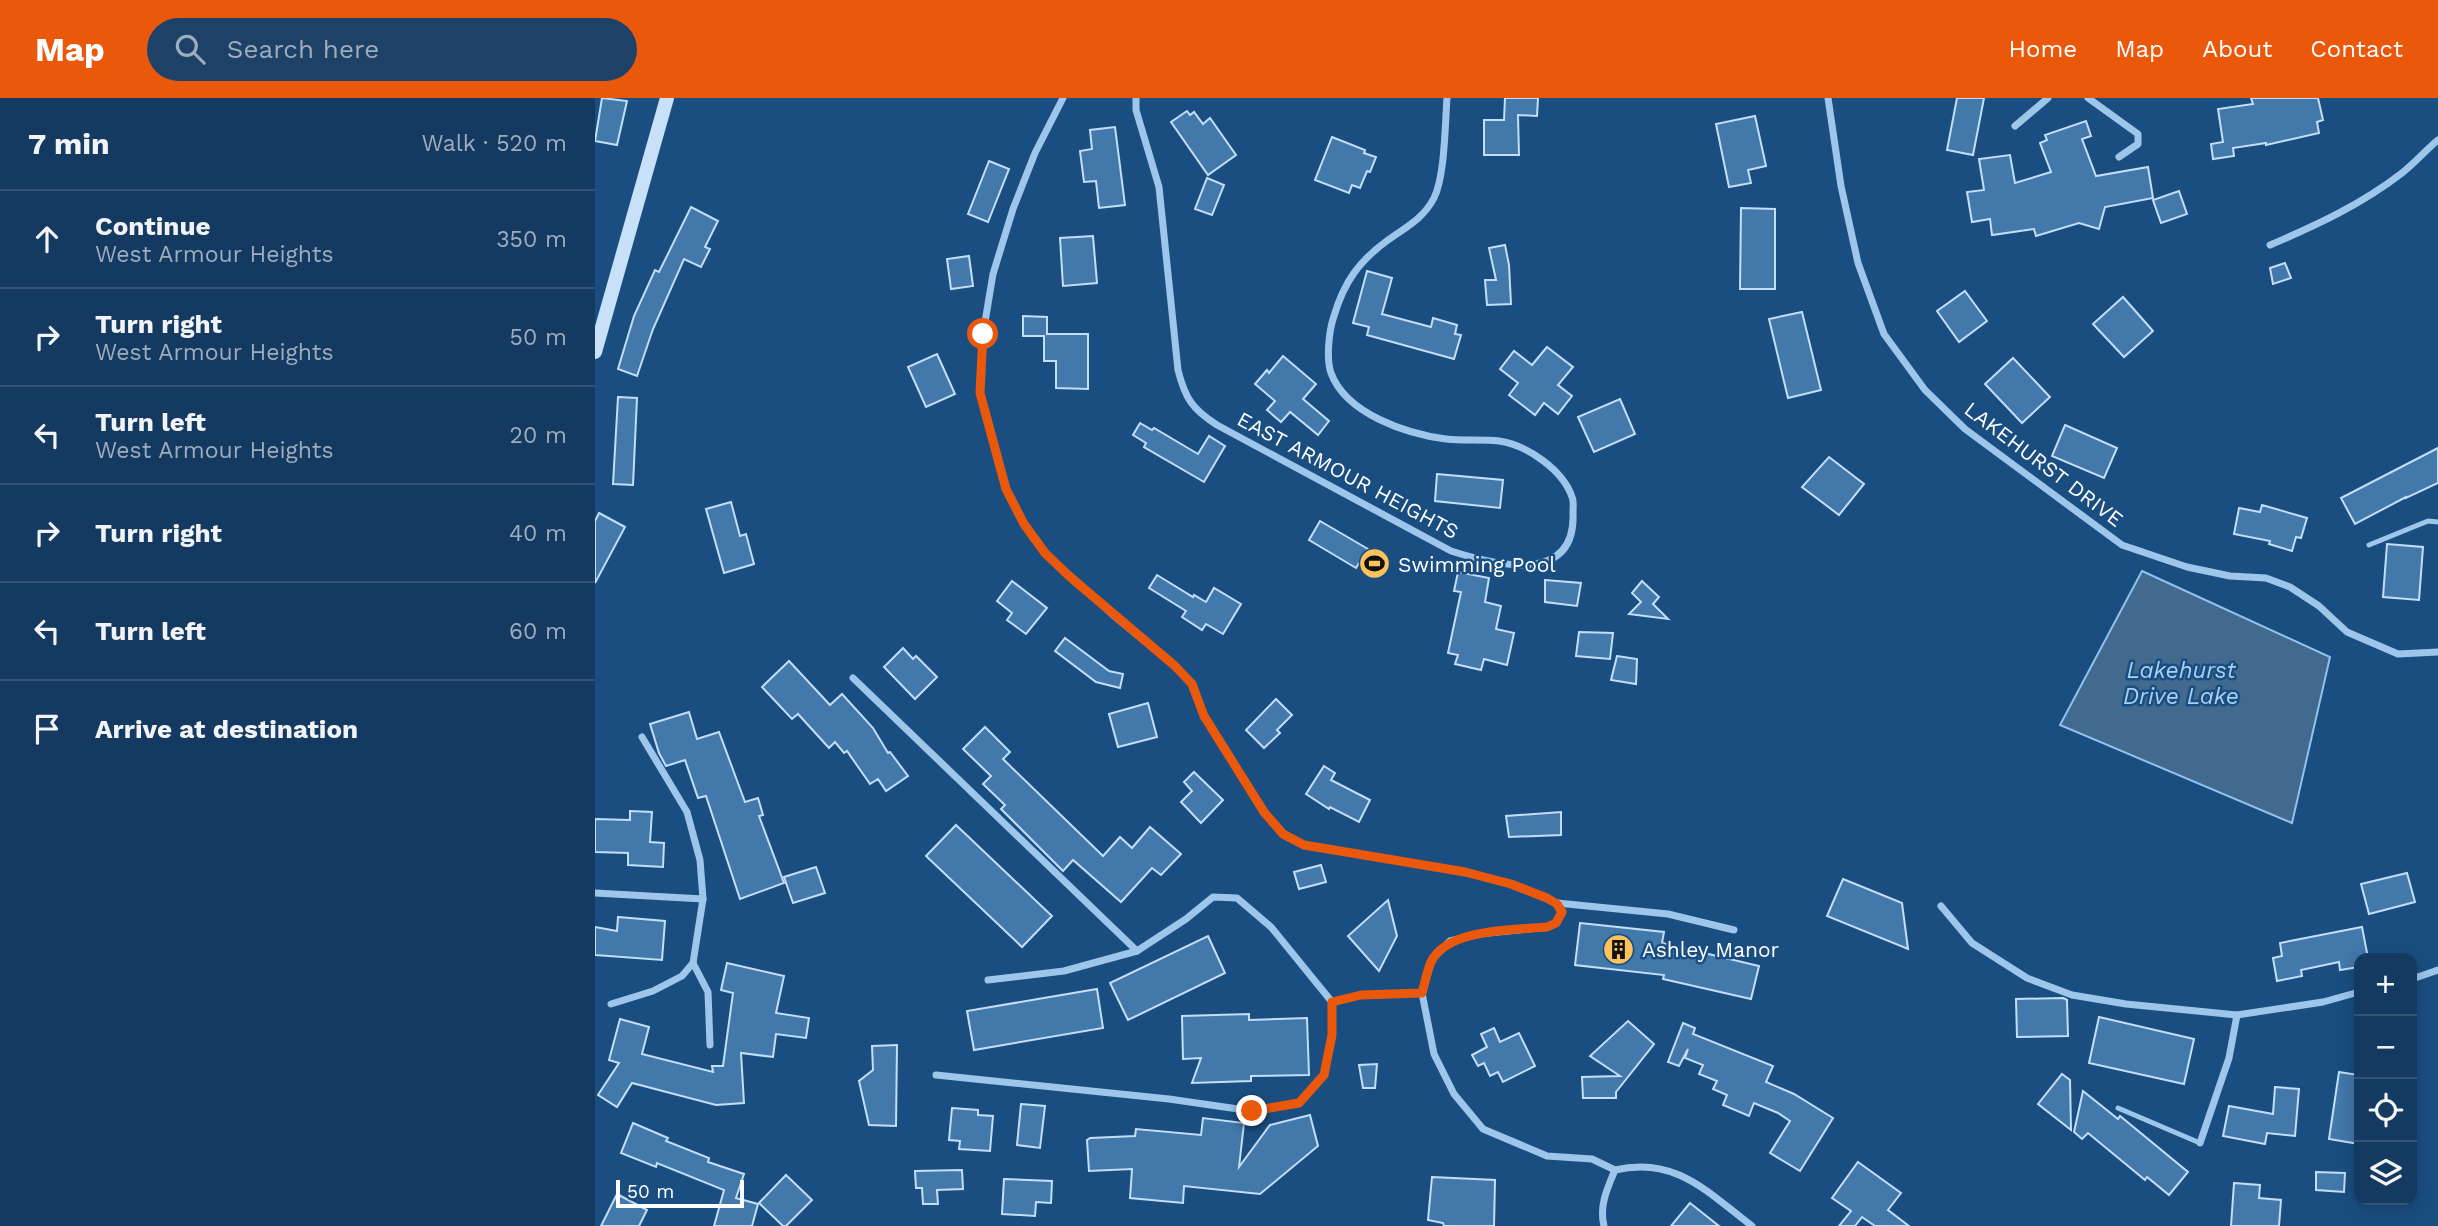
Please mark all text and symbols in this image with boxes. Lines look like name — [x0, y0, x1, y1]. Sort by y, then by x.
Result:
search box — [147, 18, 637, 81]
text: Map — [35, 30, 105, 69]
icon: search — [171, 30, 209, 68]
text: Search here — [227, 34, 379, 64]
text: Home — [2009, 35, 2077, 63]
text: Map — [2115, 35, 2164, 63]
text: About — [2202, 35, 2272, 63]
text: Contact — [2310, 35, 2403, 63]
text: 7 min — [28, 126, 110, 161]
text: Walk · 520 m — [421, 130, 567, 157]
text: Continue — [95, 211, 211, 241]
icon: ahead — [28, 220, 66, 258]
text: 350 m — [496, 226, 567, 253]
text: West Armour Heights — [95, 241, 334, 268]
text: Turn right — [95, 309, 222, 339]
icon: right — [28, 318, 66, 356]
route start — [967, 318, 998, 349]
text: 50 m — [510, 324, 567, 351]
text: West Armour Heights — [95, 339, 334, 366]
street label: LAKEHURST DRIVE — [1960, 396, 2128, 532]
street label: EAST ARMOUR HEIGHTS — [1233, 406, 1463, 544]
text: Turn left — [95, 407, 206, 437]
icon: left — [28, 416, 66, 454]
text: 20 m — [510, 422, 567, 449]
text: West Armour Heights — [95, 437, 334, 464]
icon: right — [28, 514, 66, 552]
text: Turn right — [95, 518, 222, 548]
text: 40 m — [509, 520, 567, 547]
sports icon: Swimming Pool — [1358, 547, 1392, 581]
place label: Swimming Pool — [1398, 552, 1556, 577]
icon: left — [28, 612, 66, 650]
text: Turn left — [95, 616, 206, 646]
text: 60 m — [509, 618, 567, 645]
water label: Lakehurst Drive Lake — [2123, 657, 2239, 710]
icon: arrive — [28, 710, 66, 748]
text: Arrive at destination — [95, 714, 358, 744]
building icon: Ashley Manor — [1602, 932, 1636, 966]
place label: Ashley Manor — [1642, 937, 1780, 962]
map controls — [2354, 953, 2417, 1205]
button: + — [2354, 953, 2417, 1016]
button: − — [2354, 1016, 2417, 1079]
button: locate — [2354, 1079, 2417, 1142]
route end — [1236, 1095, 1267, 1126]
button: layers — [2354, 1142, 2417, 1205]
scale bar — [616, 1177, 744, 1209]
text: 50 m — [627, 1180, 674, 1203]

